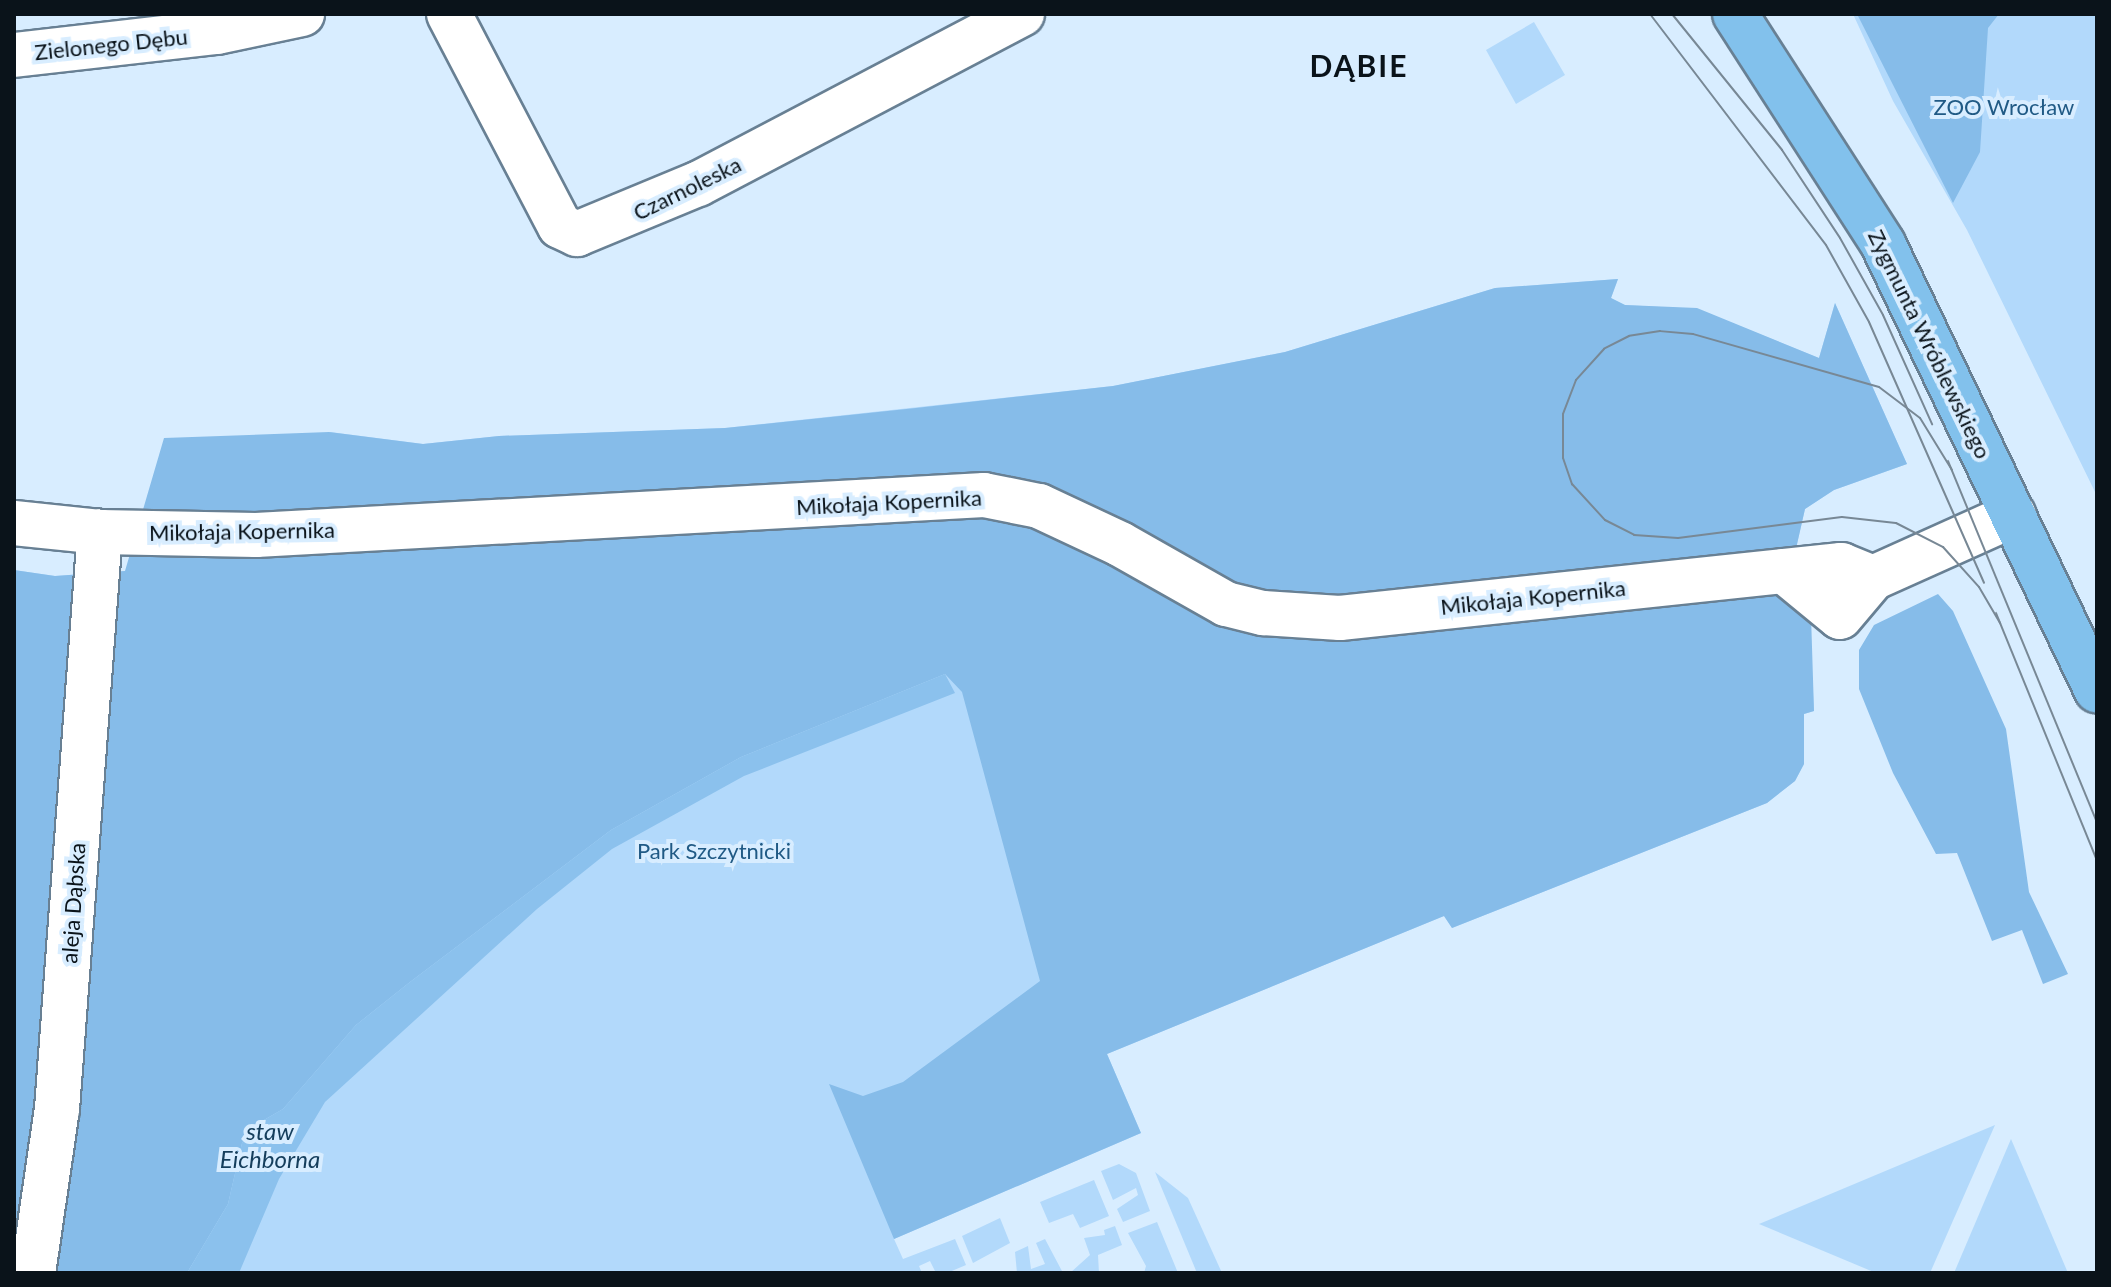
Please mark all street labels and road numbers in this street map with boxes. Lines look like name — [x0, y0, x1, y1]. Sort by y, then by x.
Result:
street label: Zielonego Dębu — [33, 23, 189, 65]
street label: Czarnoleska — [629, 151, 745, 225]
street label: Zygmunta Wróblewskiego — [1863, 225, 1997, 463]
street label: Mikołaja Kopernika — [795, 484, 983, 520]
street label: Mikołaja Kopernika — [149, 516, 335, 546]
street label: Mikołaja Kopernika — [1439, 574, 1627, 620]
street label: aleja Dąbska — [56, 842, 90, 964]

